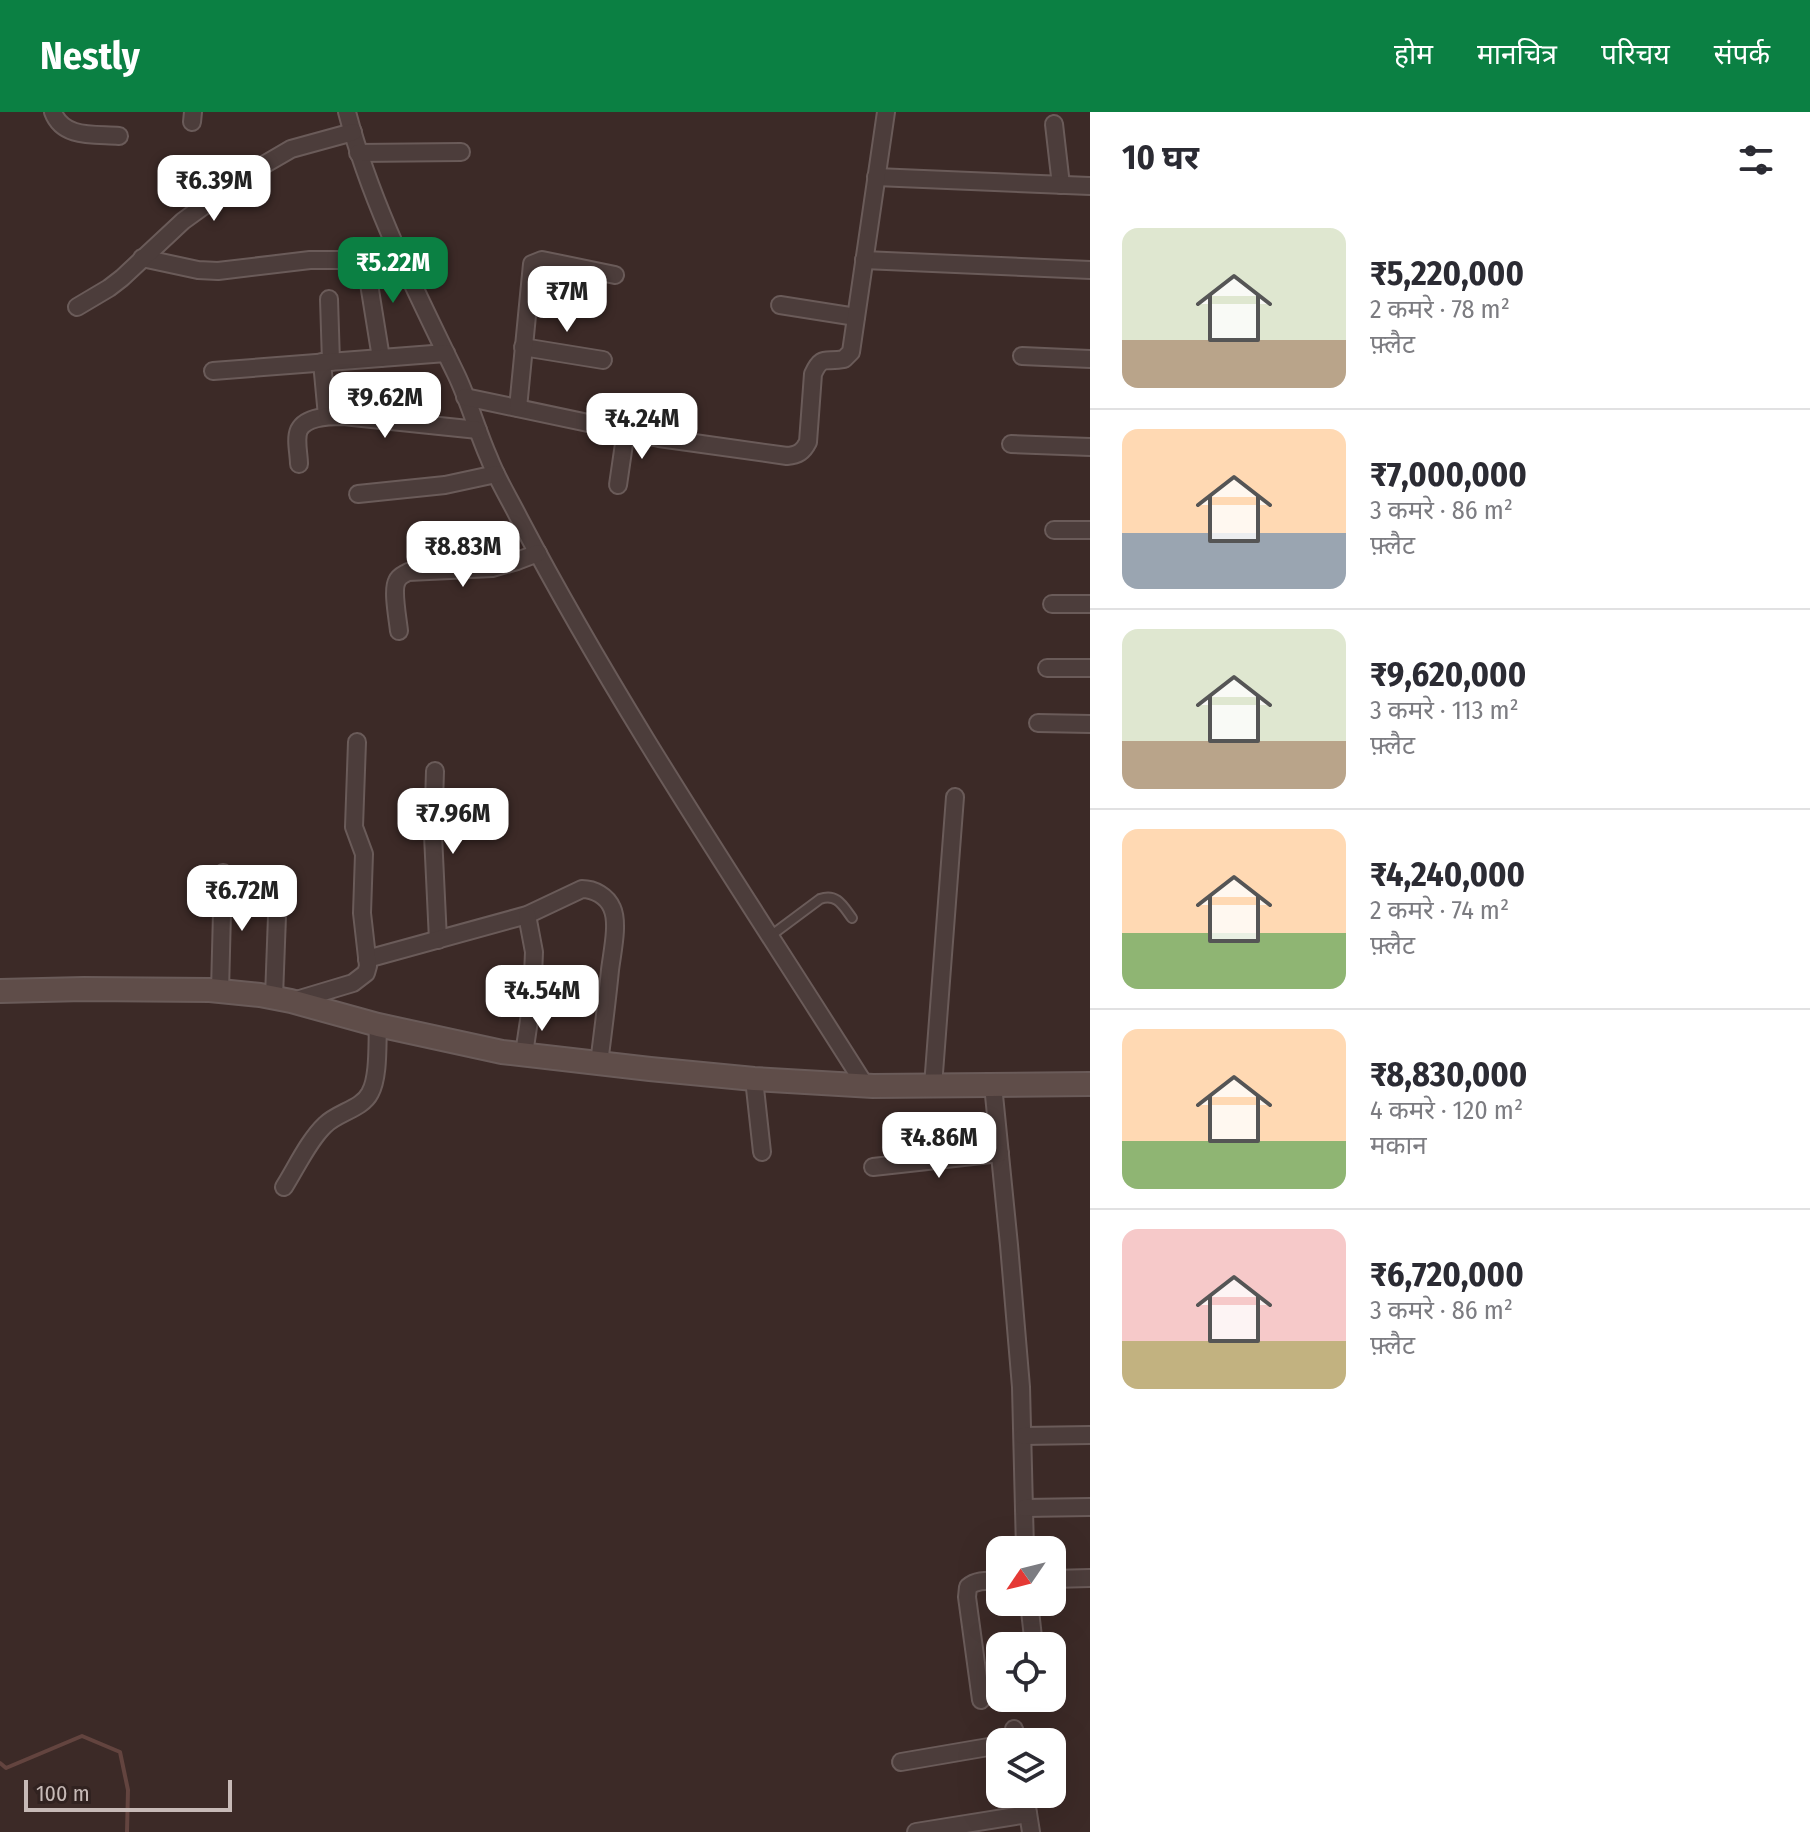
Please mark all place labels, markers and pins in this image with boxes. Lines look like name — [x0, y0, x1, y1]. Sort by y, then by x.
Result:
pin: ₹6.39M — [149, 155, 279, 223]
pin: ₹5.22M — [328, 237, 458, 305]
pin: ₹7M — [528, 266, 606, 334]
pin: ₹9.62M — [320, 372, 450, 440]
pin: ₹4.24M — [577, 393, 707, 461]
pin: ₹8.83M — [398, 521, 528, 589]
pin: ₹7.96M — [388, 788, 518, 856]
pin: ₹6.72M — [177, 865, 307, 933]
pin: ₹4.54M — [477, 965, 607, 1033]
pin: ₹4.86M — [874, 1112, 1004, 1180]

